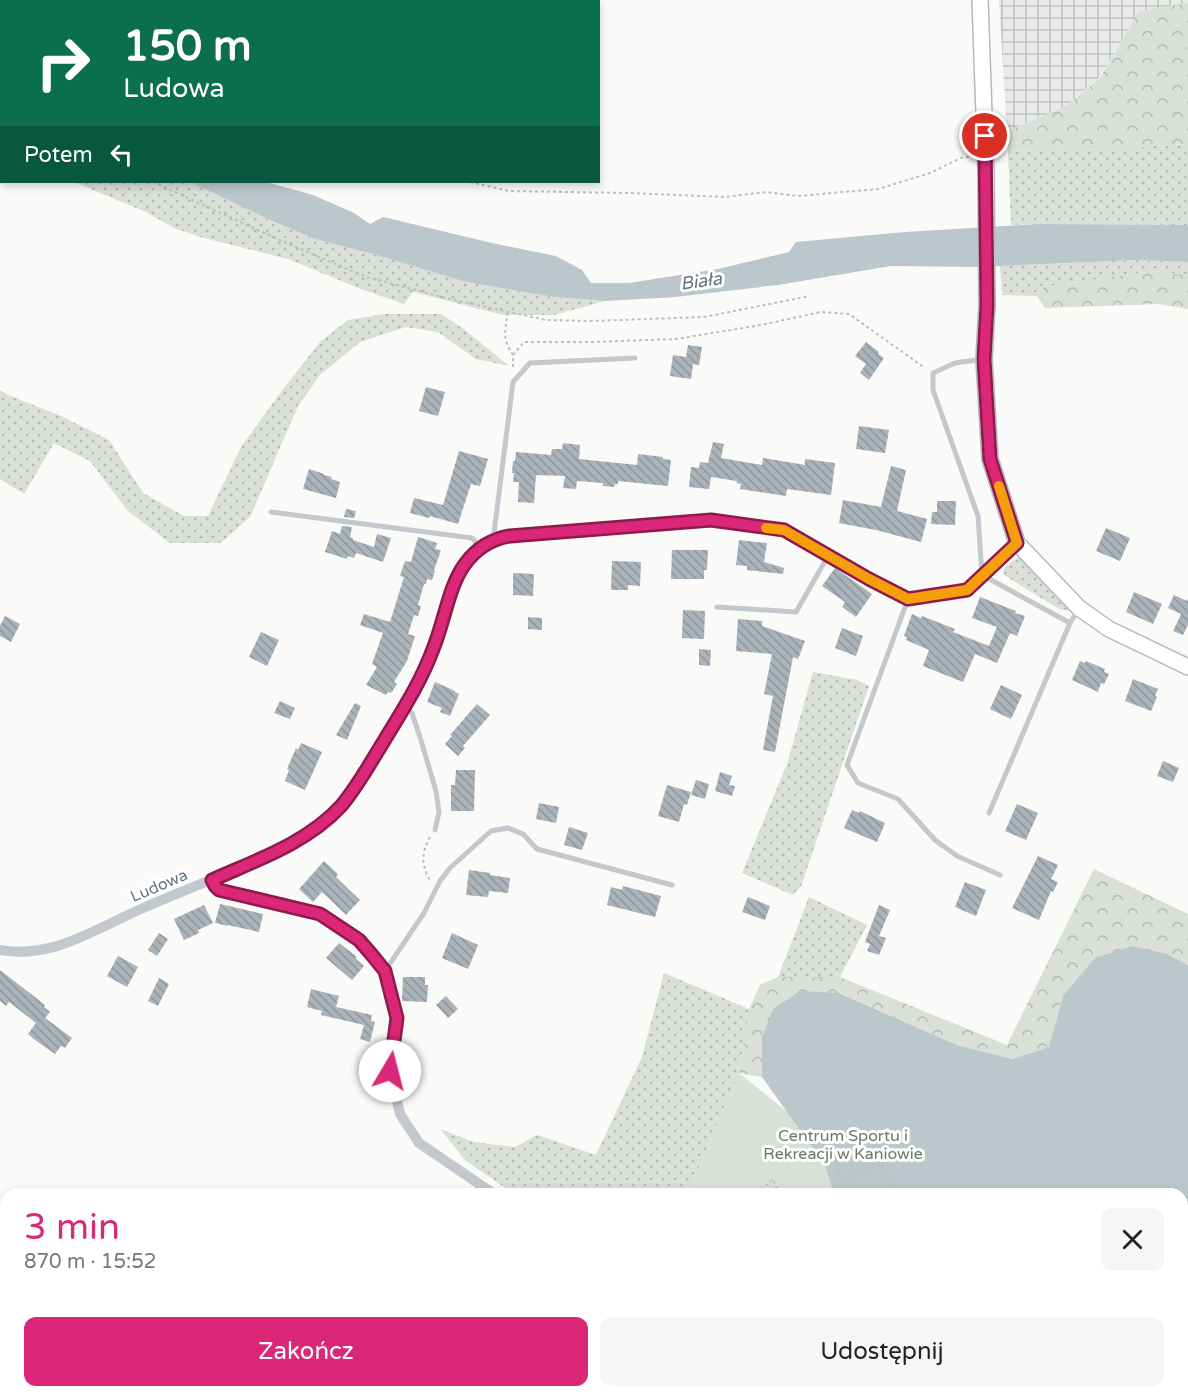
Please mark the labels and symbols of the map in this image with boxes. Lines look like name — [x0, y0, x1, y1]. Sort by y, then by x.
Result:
pin — [959, 110, 1010, 161]
water label: Biała — [679, 267, 724, 295]
street label: Ludowa — [127, 865, 191, 907]
position arrow — [358, 1039, 422, 1103]
park label: Centrum Sportu i Rekreacji w Kaniowie — [763, 1126, 923, 1164]

